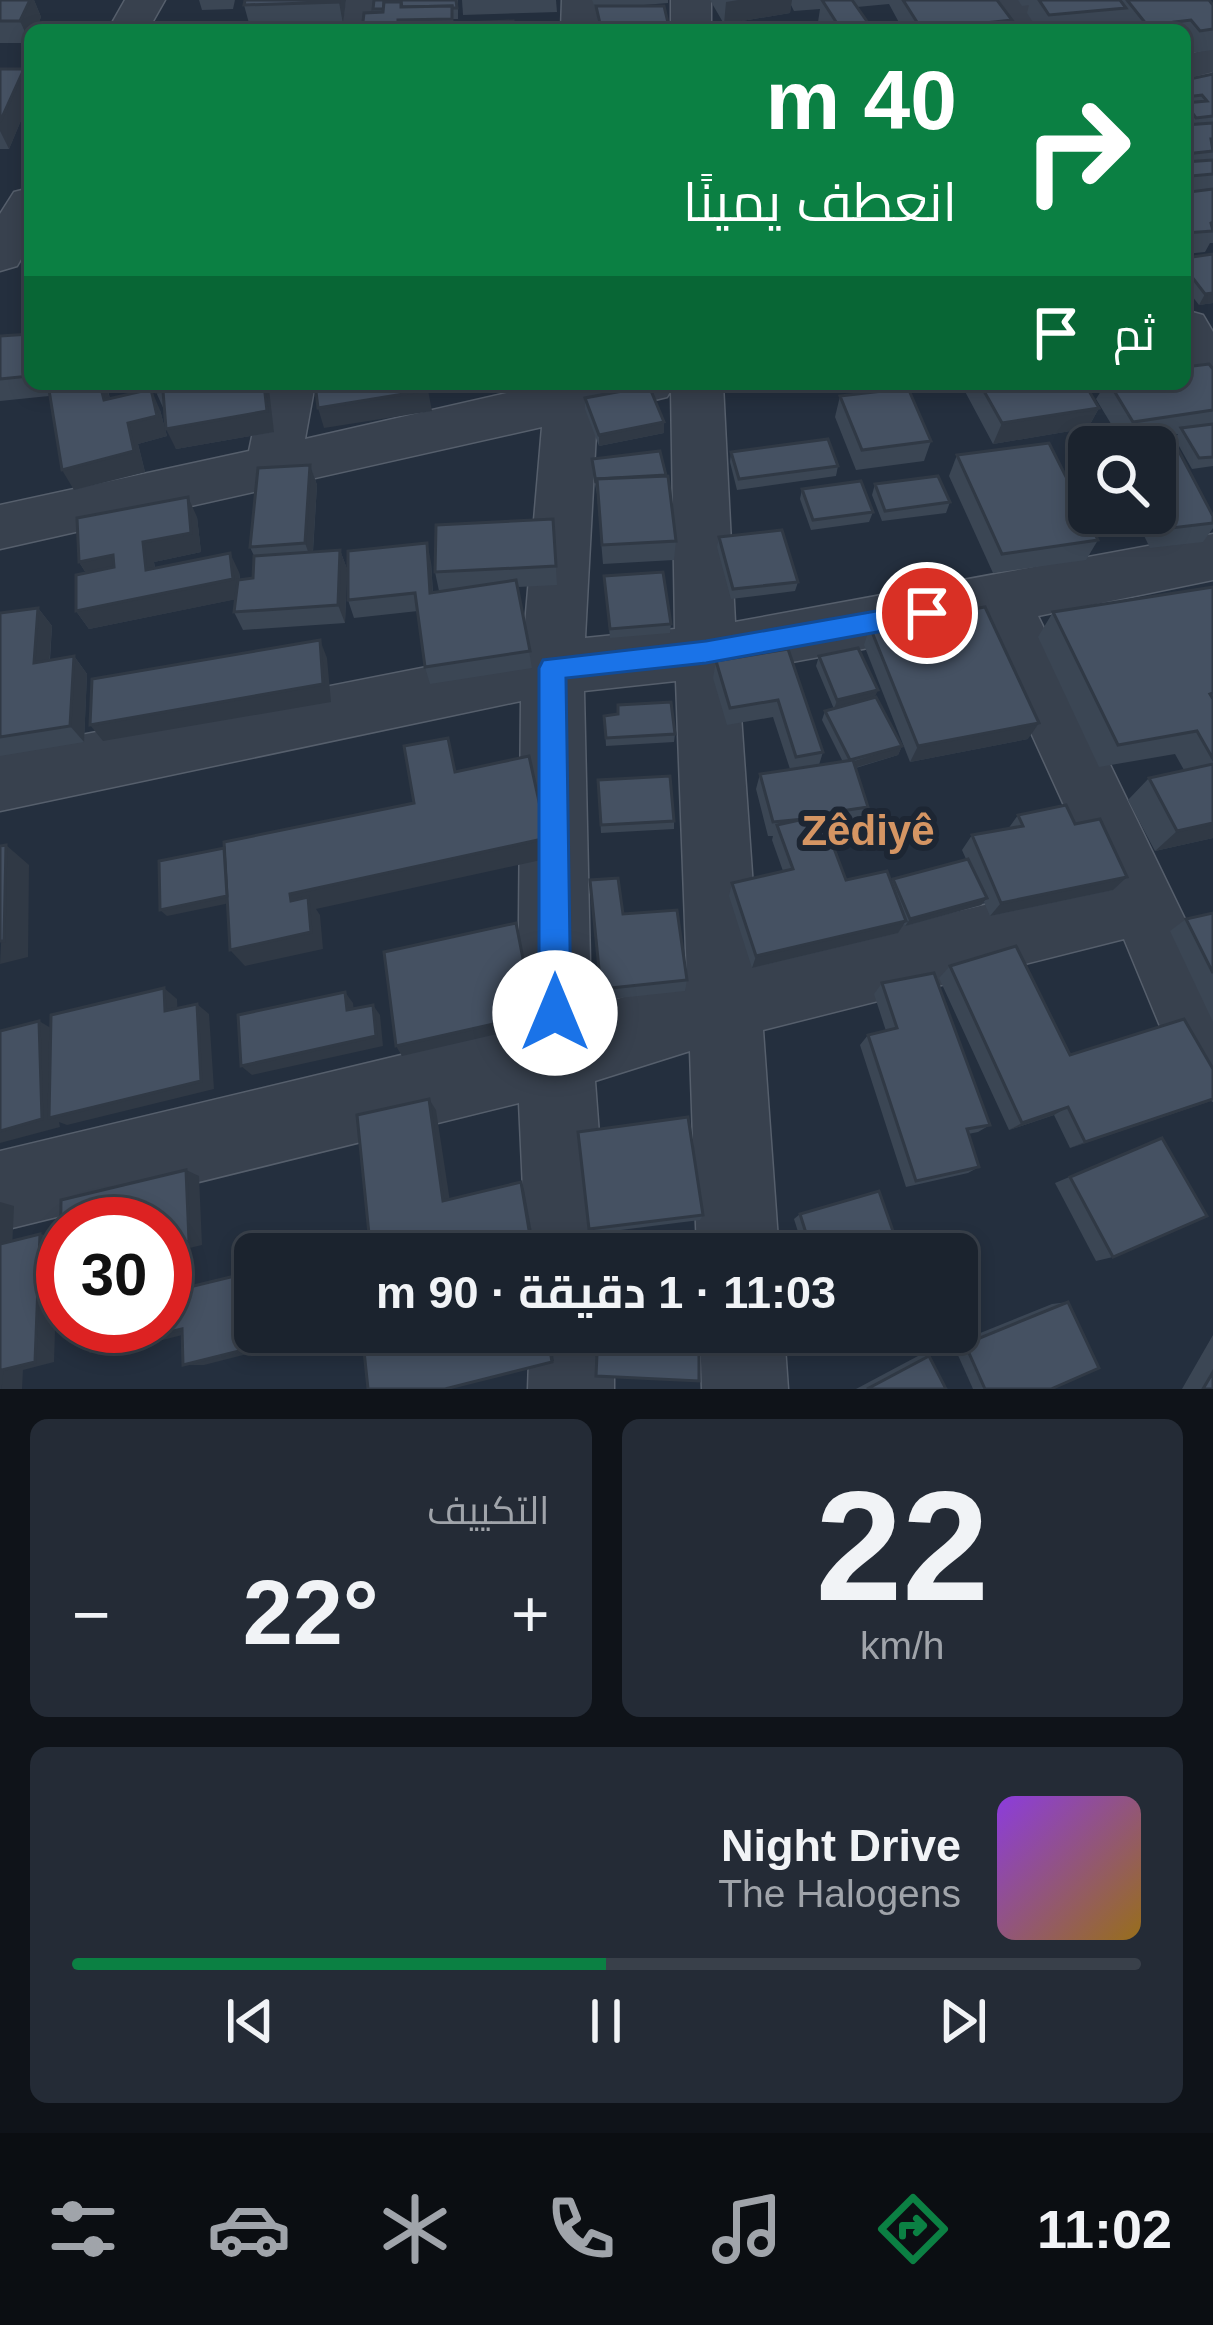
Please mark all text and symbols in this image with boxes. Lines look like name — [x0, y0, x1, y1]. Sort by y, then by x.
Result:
text: 40 m — [766, 53, 957, 147]
icon: right — [999, 72, 1155, 228]
text: انعطف يمينًا — [683, 172, 957, 232]
icon: arrive — [1023, 300, 1089, 366]
text: ثم — [1113, 309, 1155, 360]
map controls — [1068, 426, 1176, 534]
button: search — [1068, 426, 1176, 534]
pin — [876, 562, 978, 664]
icon: arrive — [894, 580, 960, 646]
district label: Zêdiyê — [801, 807, 935, 854]
position arrow — [492, 950, 618, 1076]
speed limit sign: 30 — [36, 1197, 192, 1353]
text: 11:03 · 1 دقيقة · 90 m — [376, 1267, 836, 1318]
text: 22 — [815, 1459, 989, 1633]
text: التكييف — [427, 1489, 550, 1532]
text: 22° — [243, 1563, 379, 1663]
text: − — [72, 1577, 111, 1651]
text: + — [511, 1577, 549, 1651]
text: km/h — [860, 1624, 945, 1667]
text: Night Drive — [721, 1820, 961, 1871]
text: The Halogens — [718, 1872, 961, 1915]
icon: previous — [217, 1988, 283, 2054]
icon: pause — [573, 1988, 639, 2054]
icon: next — [930, 1988, 996, 2054]
icon: filters — [41, 2187, 125, 2271]
icon: car — [207, 2187, 291, 2271]
icon: climate — [373, 2187, 457, 2271]
icon: phone — [539, 2187, 623, 2271]
icon: music — [705, 2187, 789, 2271]
icon: directions — [871, 2187, 955, 2271]
text: 11:02 — [1037, 2199, 1172, 2259]

